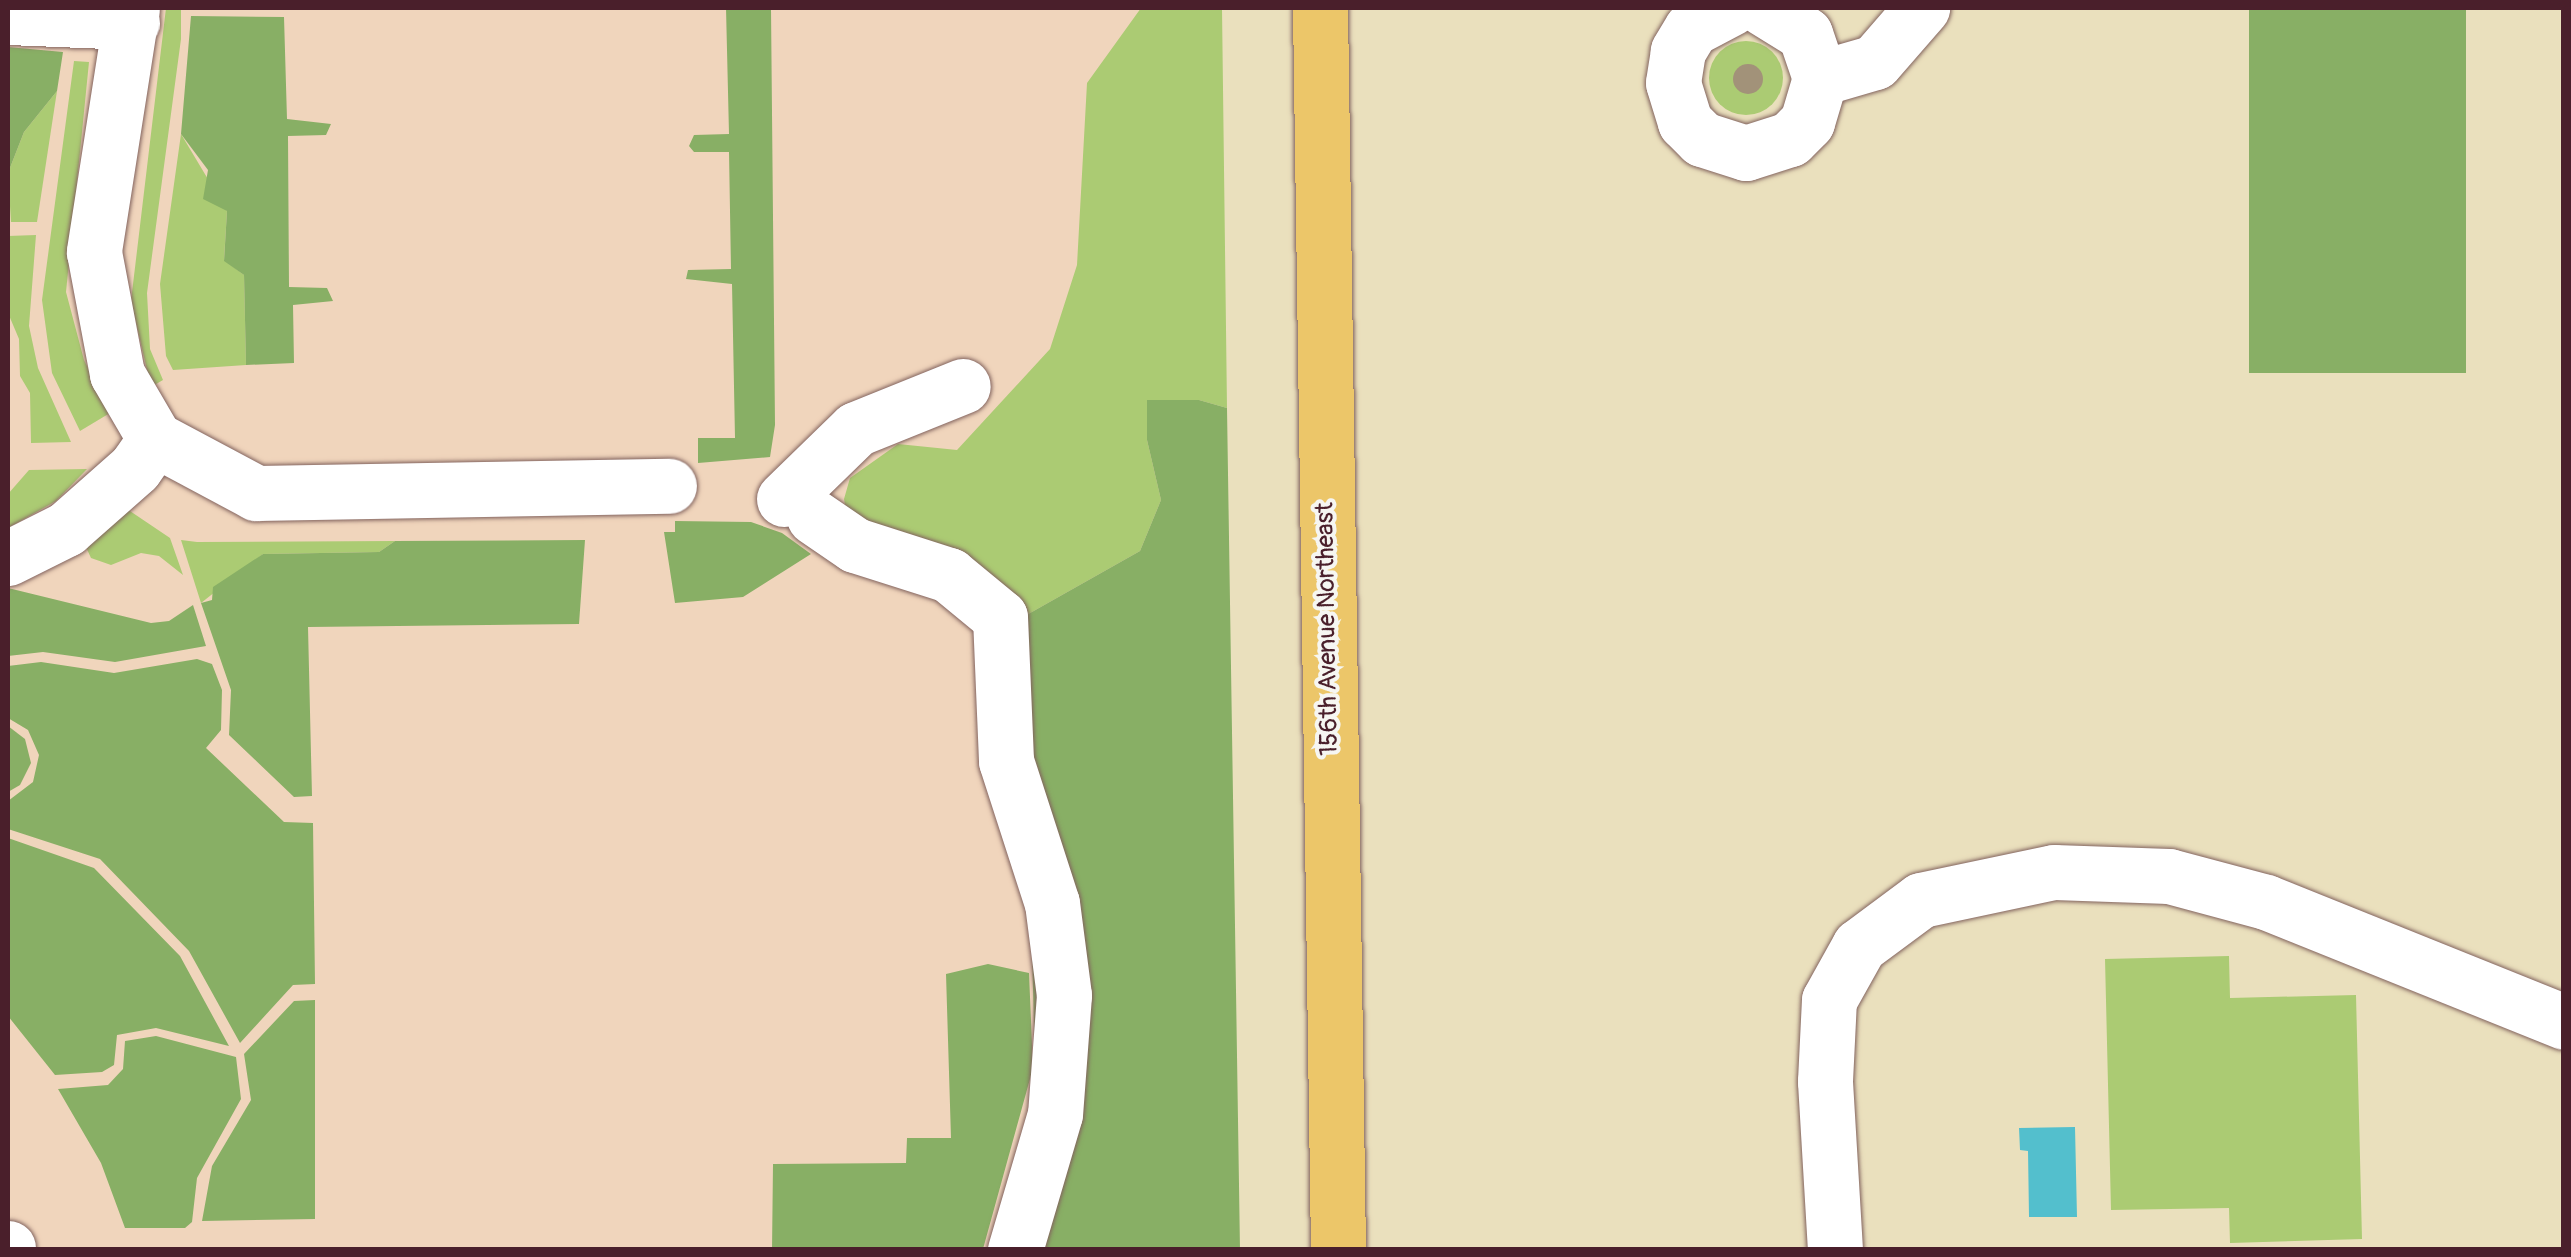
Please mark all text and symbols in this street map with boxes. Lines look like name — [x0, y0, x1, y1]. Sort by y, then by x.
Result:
street label: 156th Avenue Northeast — [1311, 502, 1345, 756]

